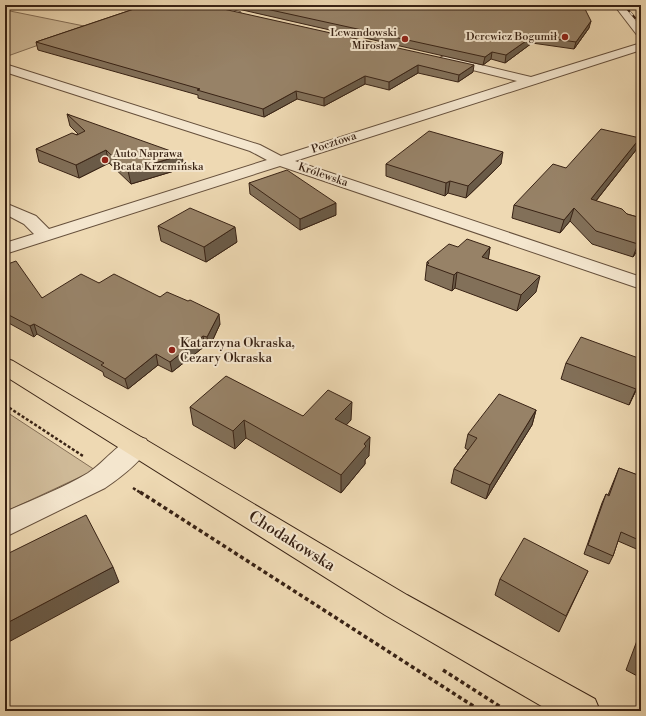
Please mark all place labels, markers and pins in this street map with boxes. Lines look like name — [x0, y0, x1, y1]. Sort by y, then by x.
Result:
place label: Lewandowski Mirosław — [330, 26, 397, 53]
place label: Derewicz Bogumił — [466, 30, 558, 44]
marker: Derewicz Bogumił — [560, 32, 570, 42]
marker: Lewandowski Mirosław — [400, 34, 410, 44]
place label: Auto Naprawa Beata Krzemińska — [112, 147, 204, 174]
marker: Auto Naprawa Beata Krzemińska — [100, 155, 110, 165]
place label: Katarzyna Okraska, Cezary Okraska — [180, 335, 295, 366]
marker: Katarzyna Okraska, Cezary Okraska — [167, 345, 177, 355]

